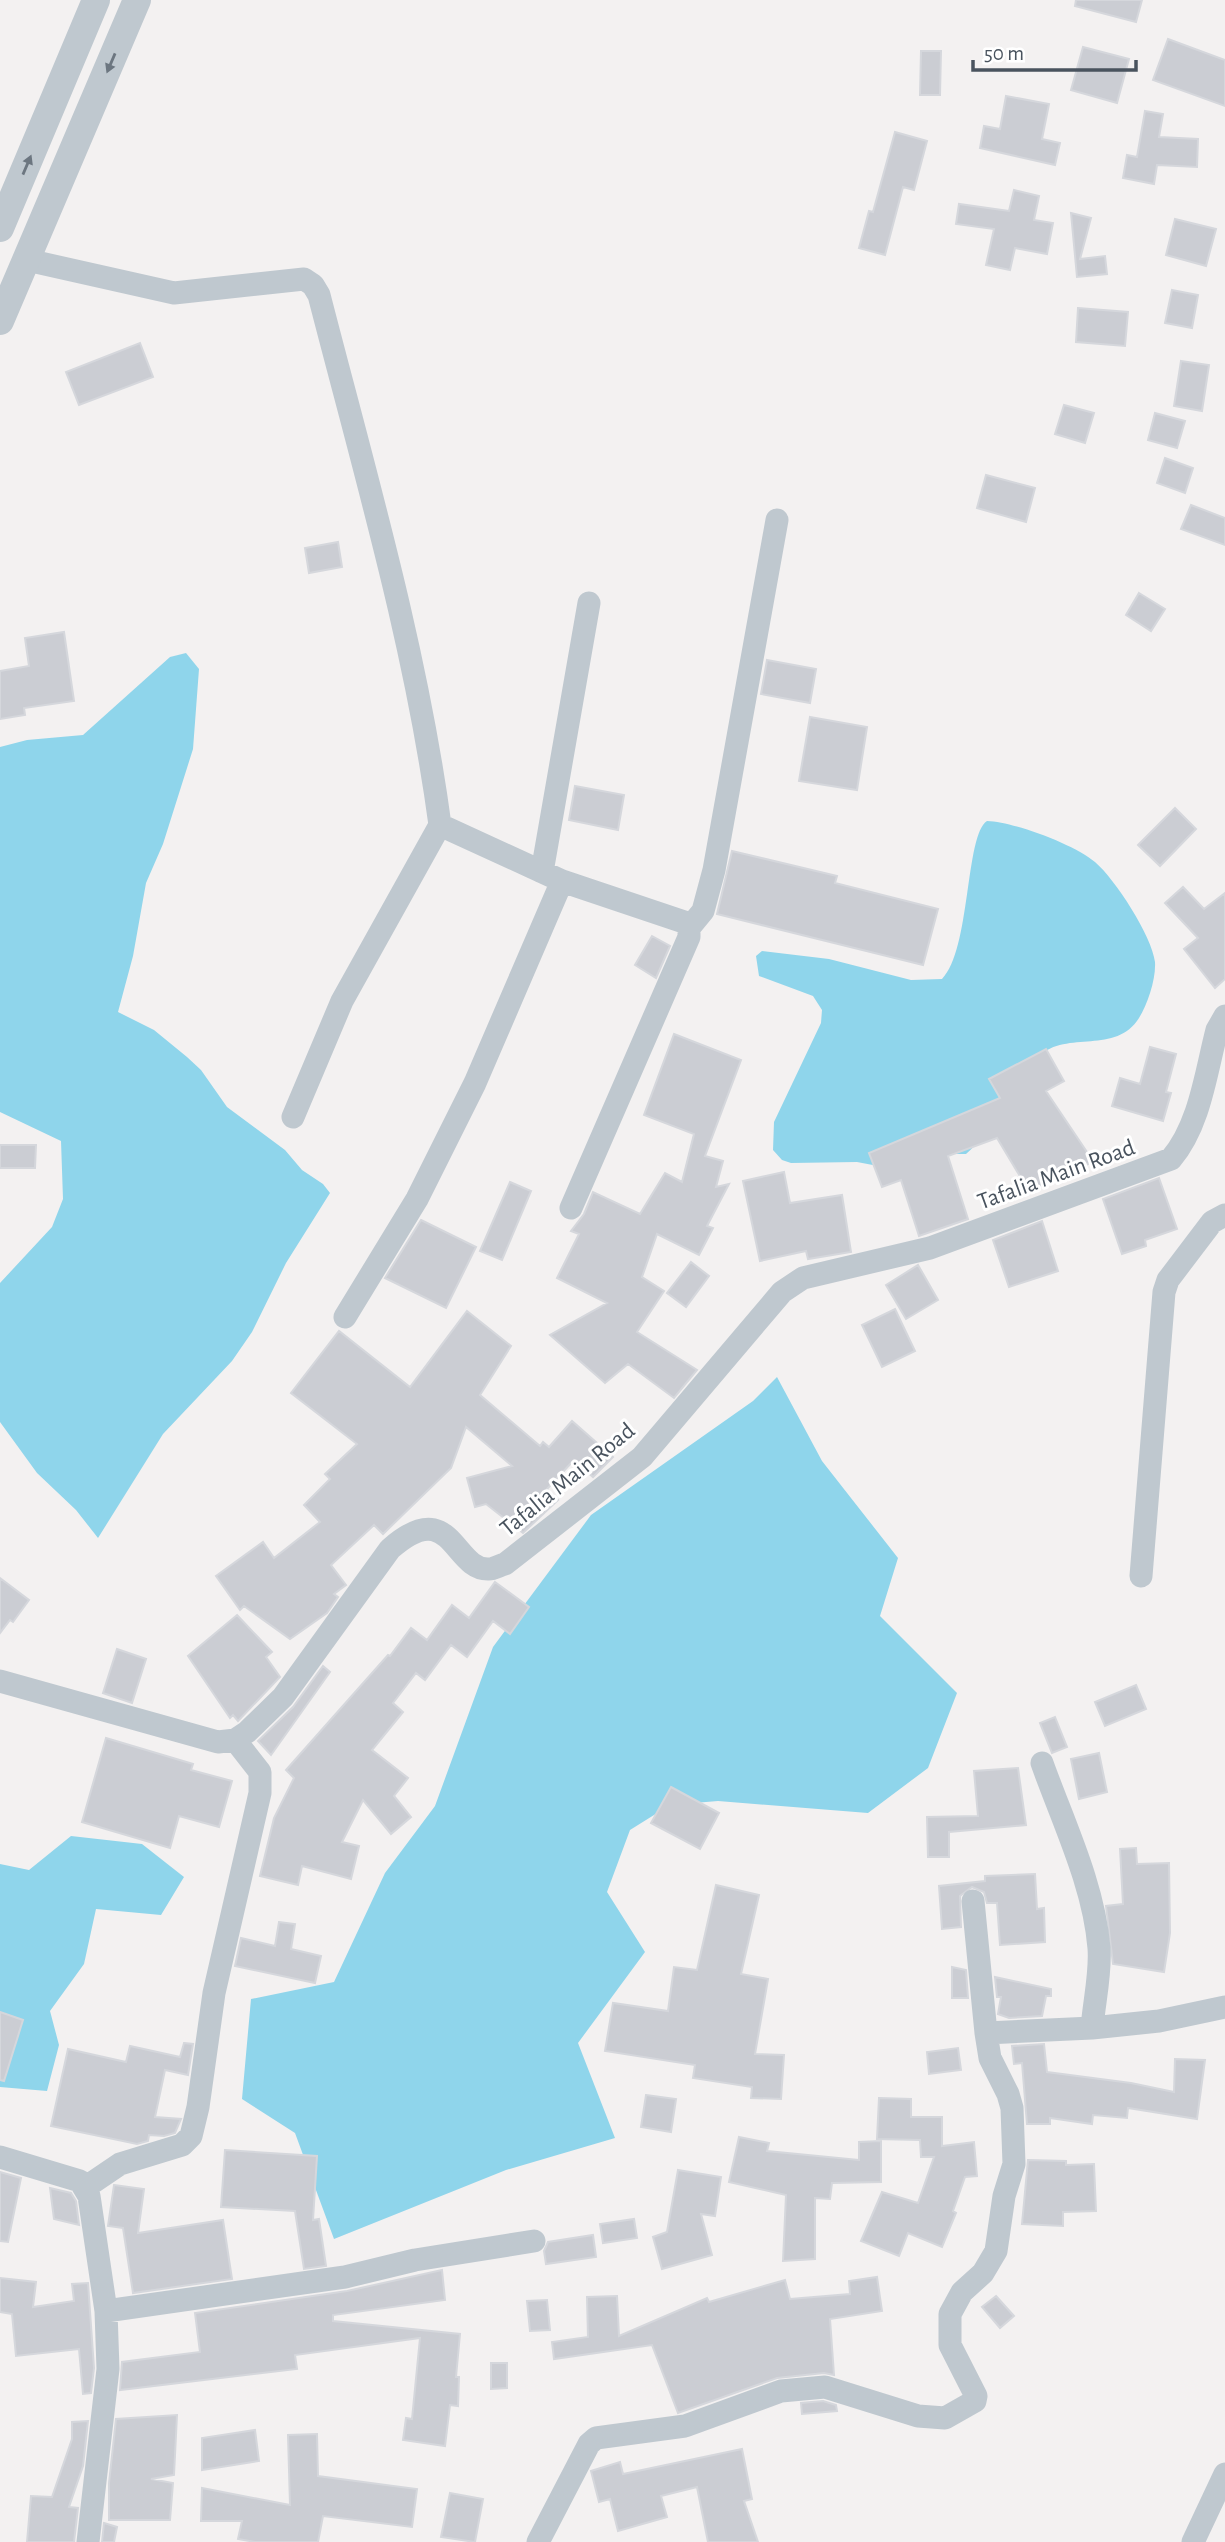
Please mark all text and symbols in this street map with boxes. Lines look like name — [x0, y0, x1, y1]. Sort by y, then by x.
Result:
scale bar — [973, 28, 1136, 72]
text: 50 m — [984, 43, 1024, 64]
one-way arrow — [105, 53, 116, 74]
one-way arrow — [21, 154, 32, 175]
street label: Tafalia Main Road — [974, 1135, 1138, 1215]
street label: Tafalia Main Road — [496, 1418, 640, 1541]

